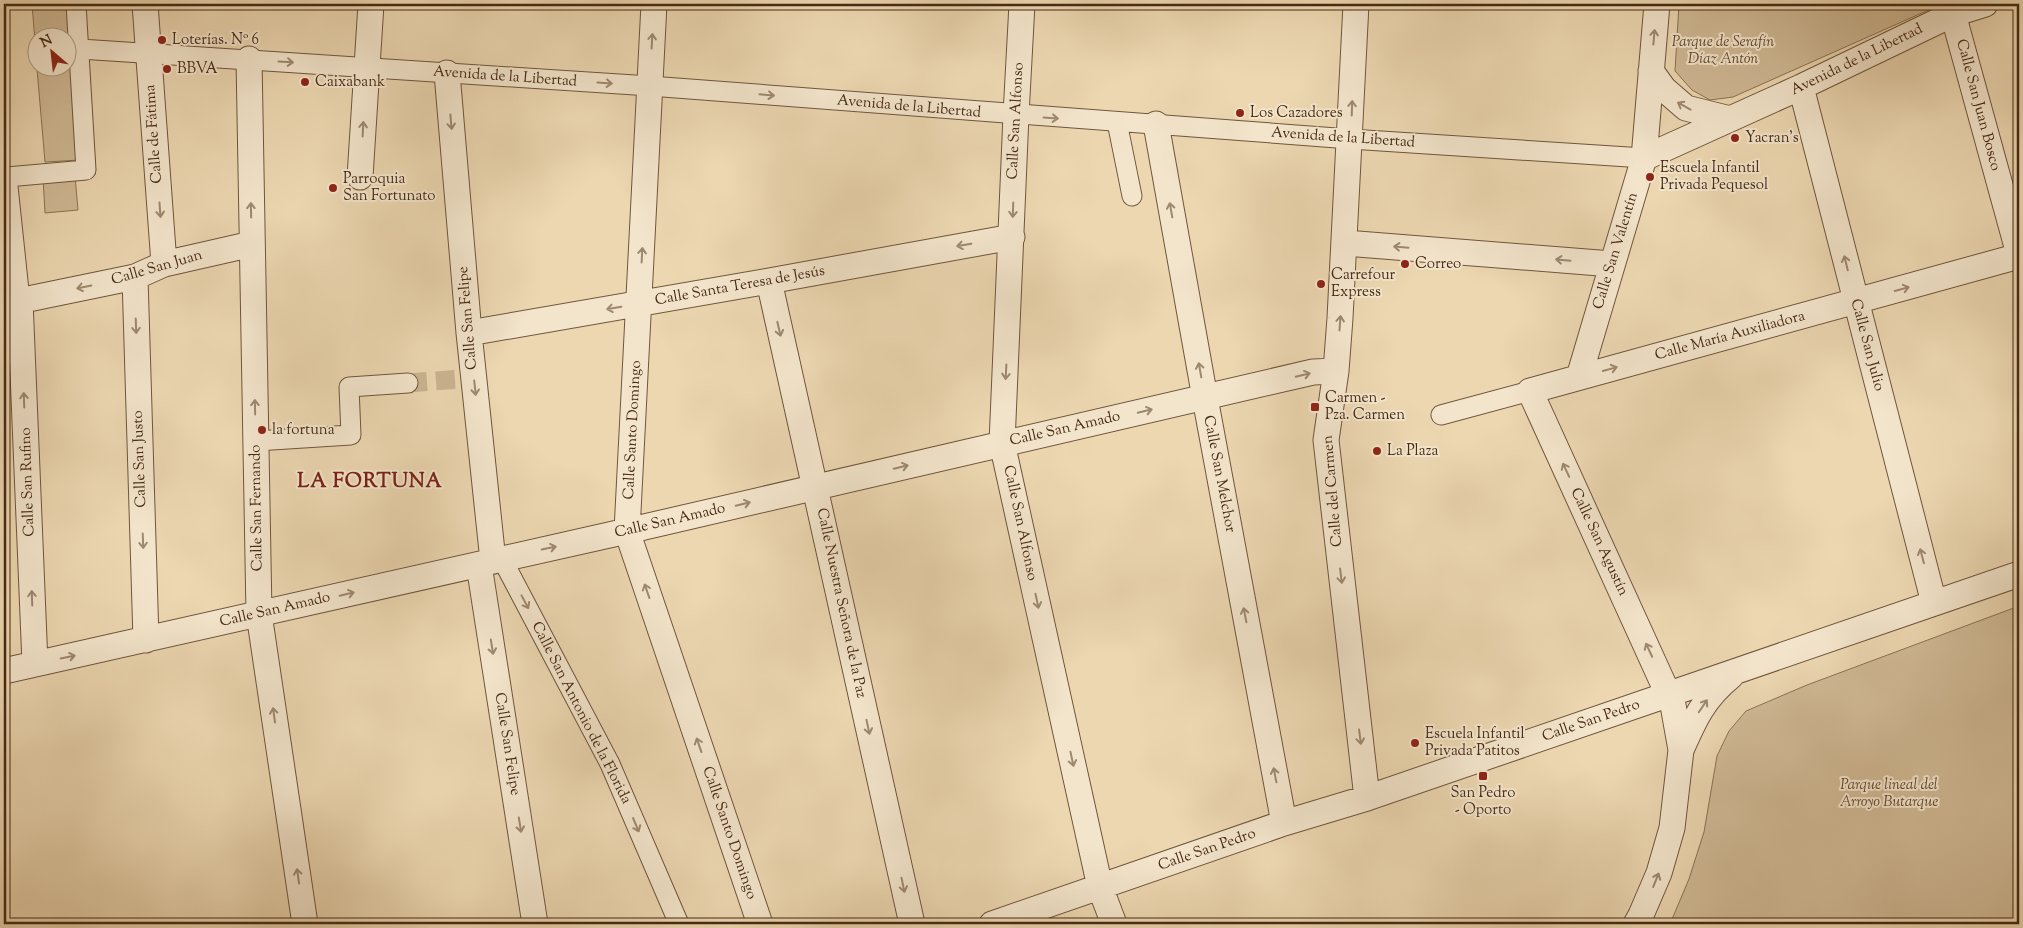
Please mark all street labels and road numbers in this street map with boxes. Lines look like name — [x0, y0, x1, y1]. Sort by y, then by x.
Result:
street label: Avenida de la Libertad — [1787, 19, 1927, 101]
street label: Calle San Juan Bosco — [1950, 37, 2006, 173]
street label: Avenida de la Libertad — [432, 61, 578, 93]
street label: Calle San Alfonso — [1002, 62, 1030, 180]
street label: Calle de Fátima — [140, 84, 168, 184]
street label: Avenida de la Libertad — [836, 90, 982, 124]
street label: Avenida de la Libertad — [1270, 122, 1416, 154]
street label: Calle San Valentín — [1588, 190, 1644, 312]
street label: Calle San Juan — [109, 245, 205, 291]
street label: Calle Santa Teresa de Jesús — [653, 261, 827, 311]
street label: Calle San Felipe — [453, 265, 483, 371]
street label: Calle San Julio — [1845, 297, 1889, 393]
street label: Calle María Auxiliadora — [1653, 306, 1808, 366]
street label: Calle Santo Domingo — [619, 360, 647, 500]
street label: Calle San Amado — [1008, 406, 1122, 452]
street label: Calle San Justo — [128, 410, 152, 508]
street label: Calle San Melchor — [1197, 414, 1241, 535]
street label: Calle San Rufino — [16, 427, 40, 537]
street label: Calle del Carmen — [1318, 434, 1348, 548]
street label: Calle San Fernando — [245, 444, 269, 572]
street label: Calle San Alfonso — [998, 463, 1042, 583]
street label: Calle San Agustín — [1565, 484, 1633, 600]
street label: Calle San Amado — [613, 498, 727, 544]
street label: Calle Nuestra Señora de la Paz — [811, 506, 871, 700]
street label: Calle San Amado — [218, 587, 332, 633]
street label: Calle San Antonio de la Florida — [526, 618, 636, 808]
street label: Calle San Felipe — [489, 691, 525, 797]
street label: Calle San Pedro — [1539, 694, 1643, 748]
street label: Calle Santo Domingo — [696, 764, 762, 902]
street label: Calle San Pedro — [1155, 823, 1259, 877]

